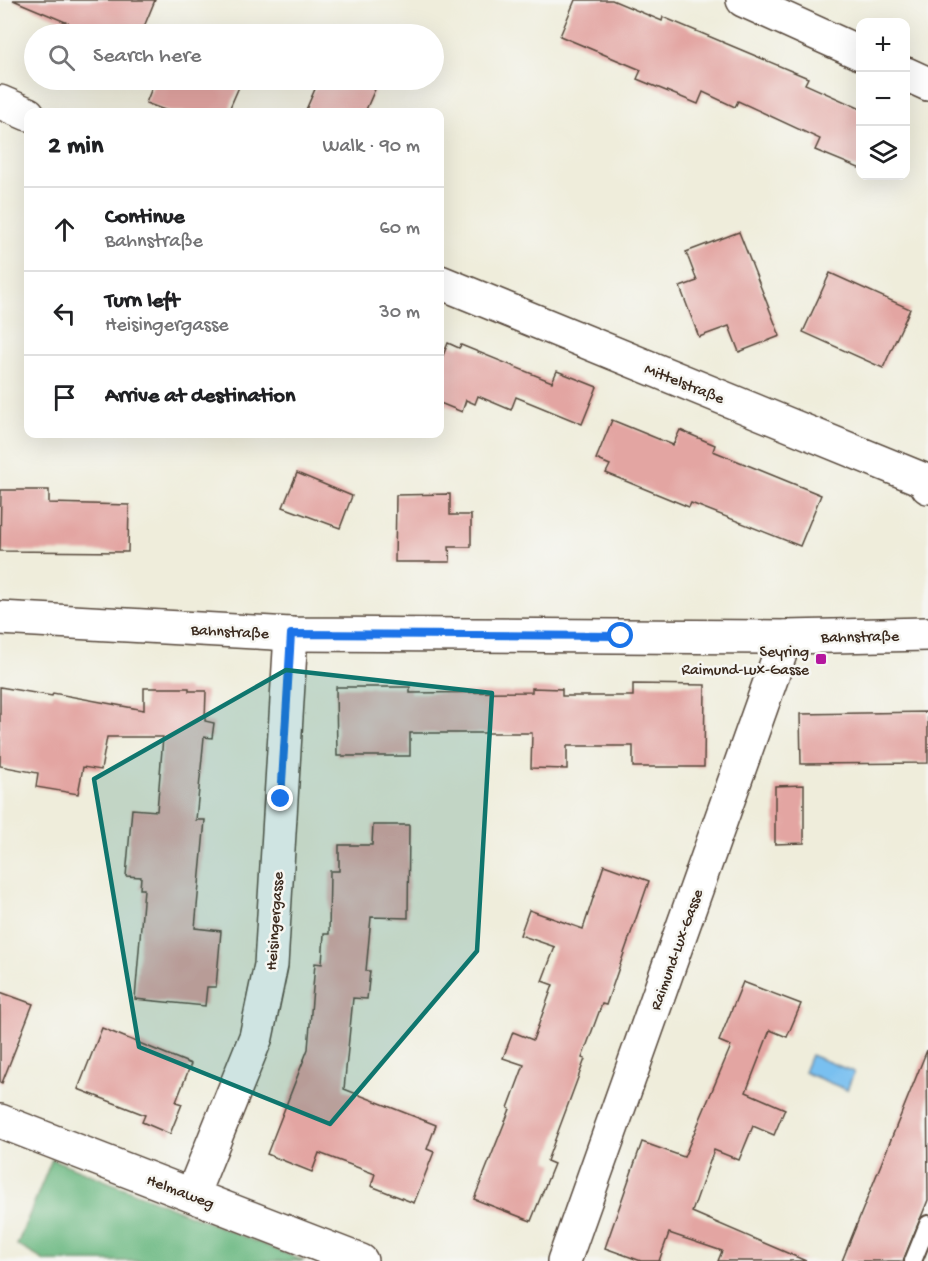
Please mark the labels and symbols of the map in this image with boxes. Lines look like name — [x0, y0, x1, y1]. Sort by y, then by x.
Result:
street label: Mittelstraße — [641, 361, 727, 410]
street label: Bahnstraße — [189, 622, 270, 645]
route start — [607, 622, 633, 648]
street label: Bahnstraße — [820, 628, 900, 649]
place label: Seyring Raimund-Lux-Gasse — [682, 644, 810, 681]
marker: Seyring Raimund-Lux-Gasse — [814, 652, 828, 666]
route end — [267, 785, 293, 811]
street label: Heisingergasse — [264, 871, 289, 971]
street label: Raimund-Lux-Gasse — [648, 886, 709, 1013]
street label: Helmaweg — [143, 1172, 216, 1215]

